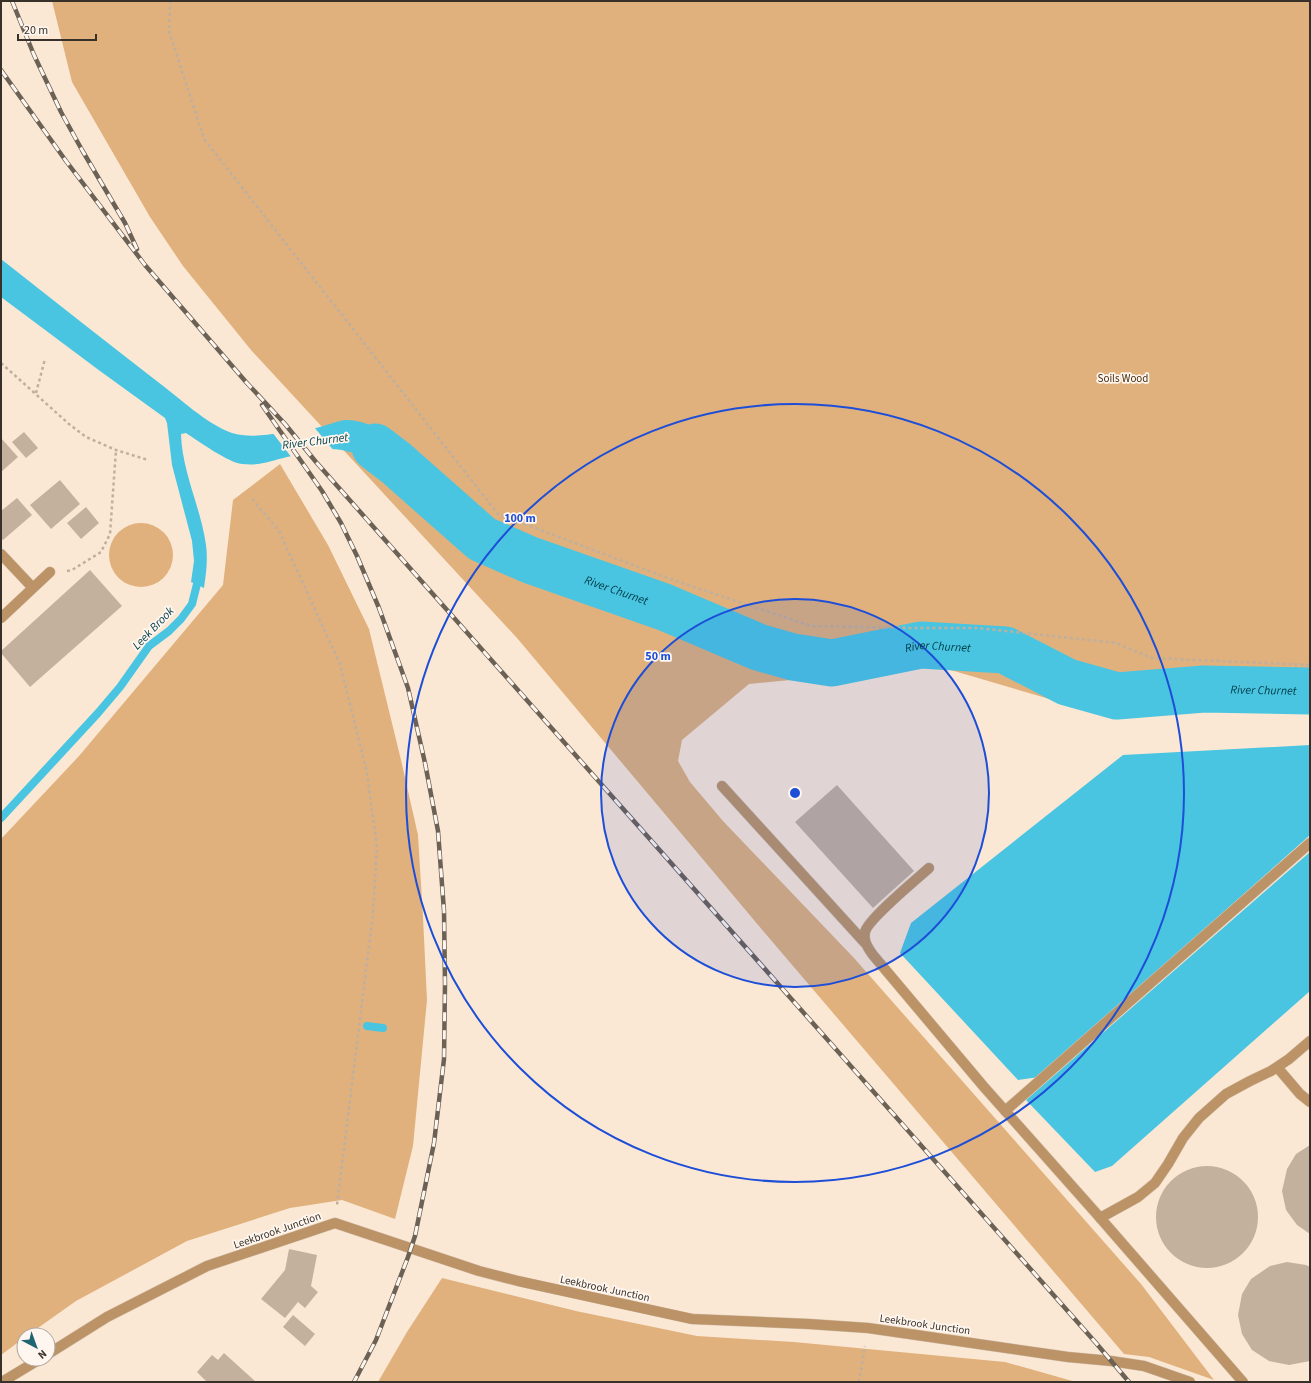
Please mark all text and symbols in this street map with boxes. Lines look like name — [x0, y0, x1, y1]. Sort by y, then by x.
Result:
scale bar — [18, 16, 96, 42]
text: 20 m — [24, 22, 48, 39]
park label: Soils Wood — [1098, 371, 1148, 386]
water label: River Churnet — [281, 429, 350, 454]
text: 100 m — [504, 510, 536, 527]
water label: River Churnet — [582, 572, 651, 610]
water label: Leek Brook — [129, 603, 178, 654]
water label: River Churnet — [903, 637, 972, 657]
text: 50 m — [645, 648, 671, 665]
water label: River Churnet — [1230, 681, 1298, 700]
centre of rings — [788, 786, 802, 800]
street label: Leekbrook Junction — [231, 1208, 323, 1252]
street label: Leekbrook Junction — [559, 1272, 651, 1305]
street label: Leekbrook Junction — [879, 1311, 971, 1338]
north arrow — [16, 1327, 56, 1367]
text: N — [35, 1346, 50, 1362]

